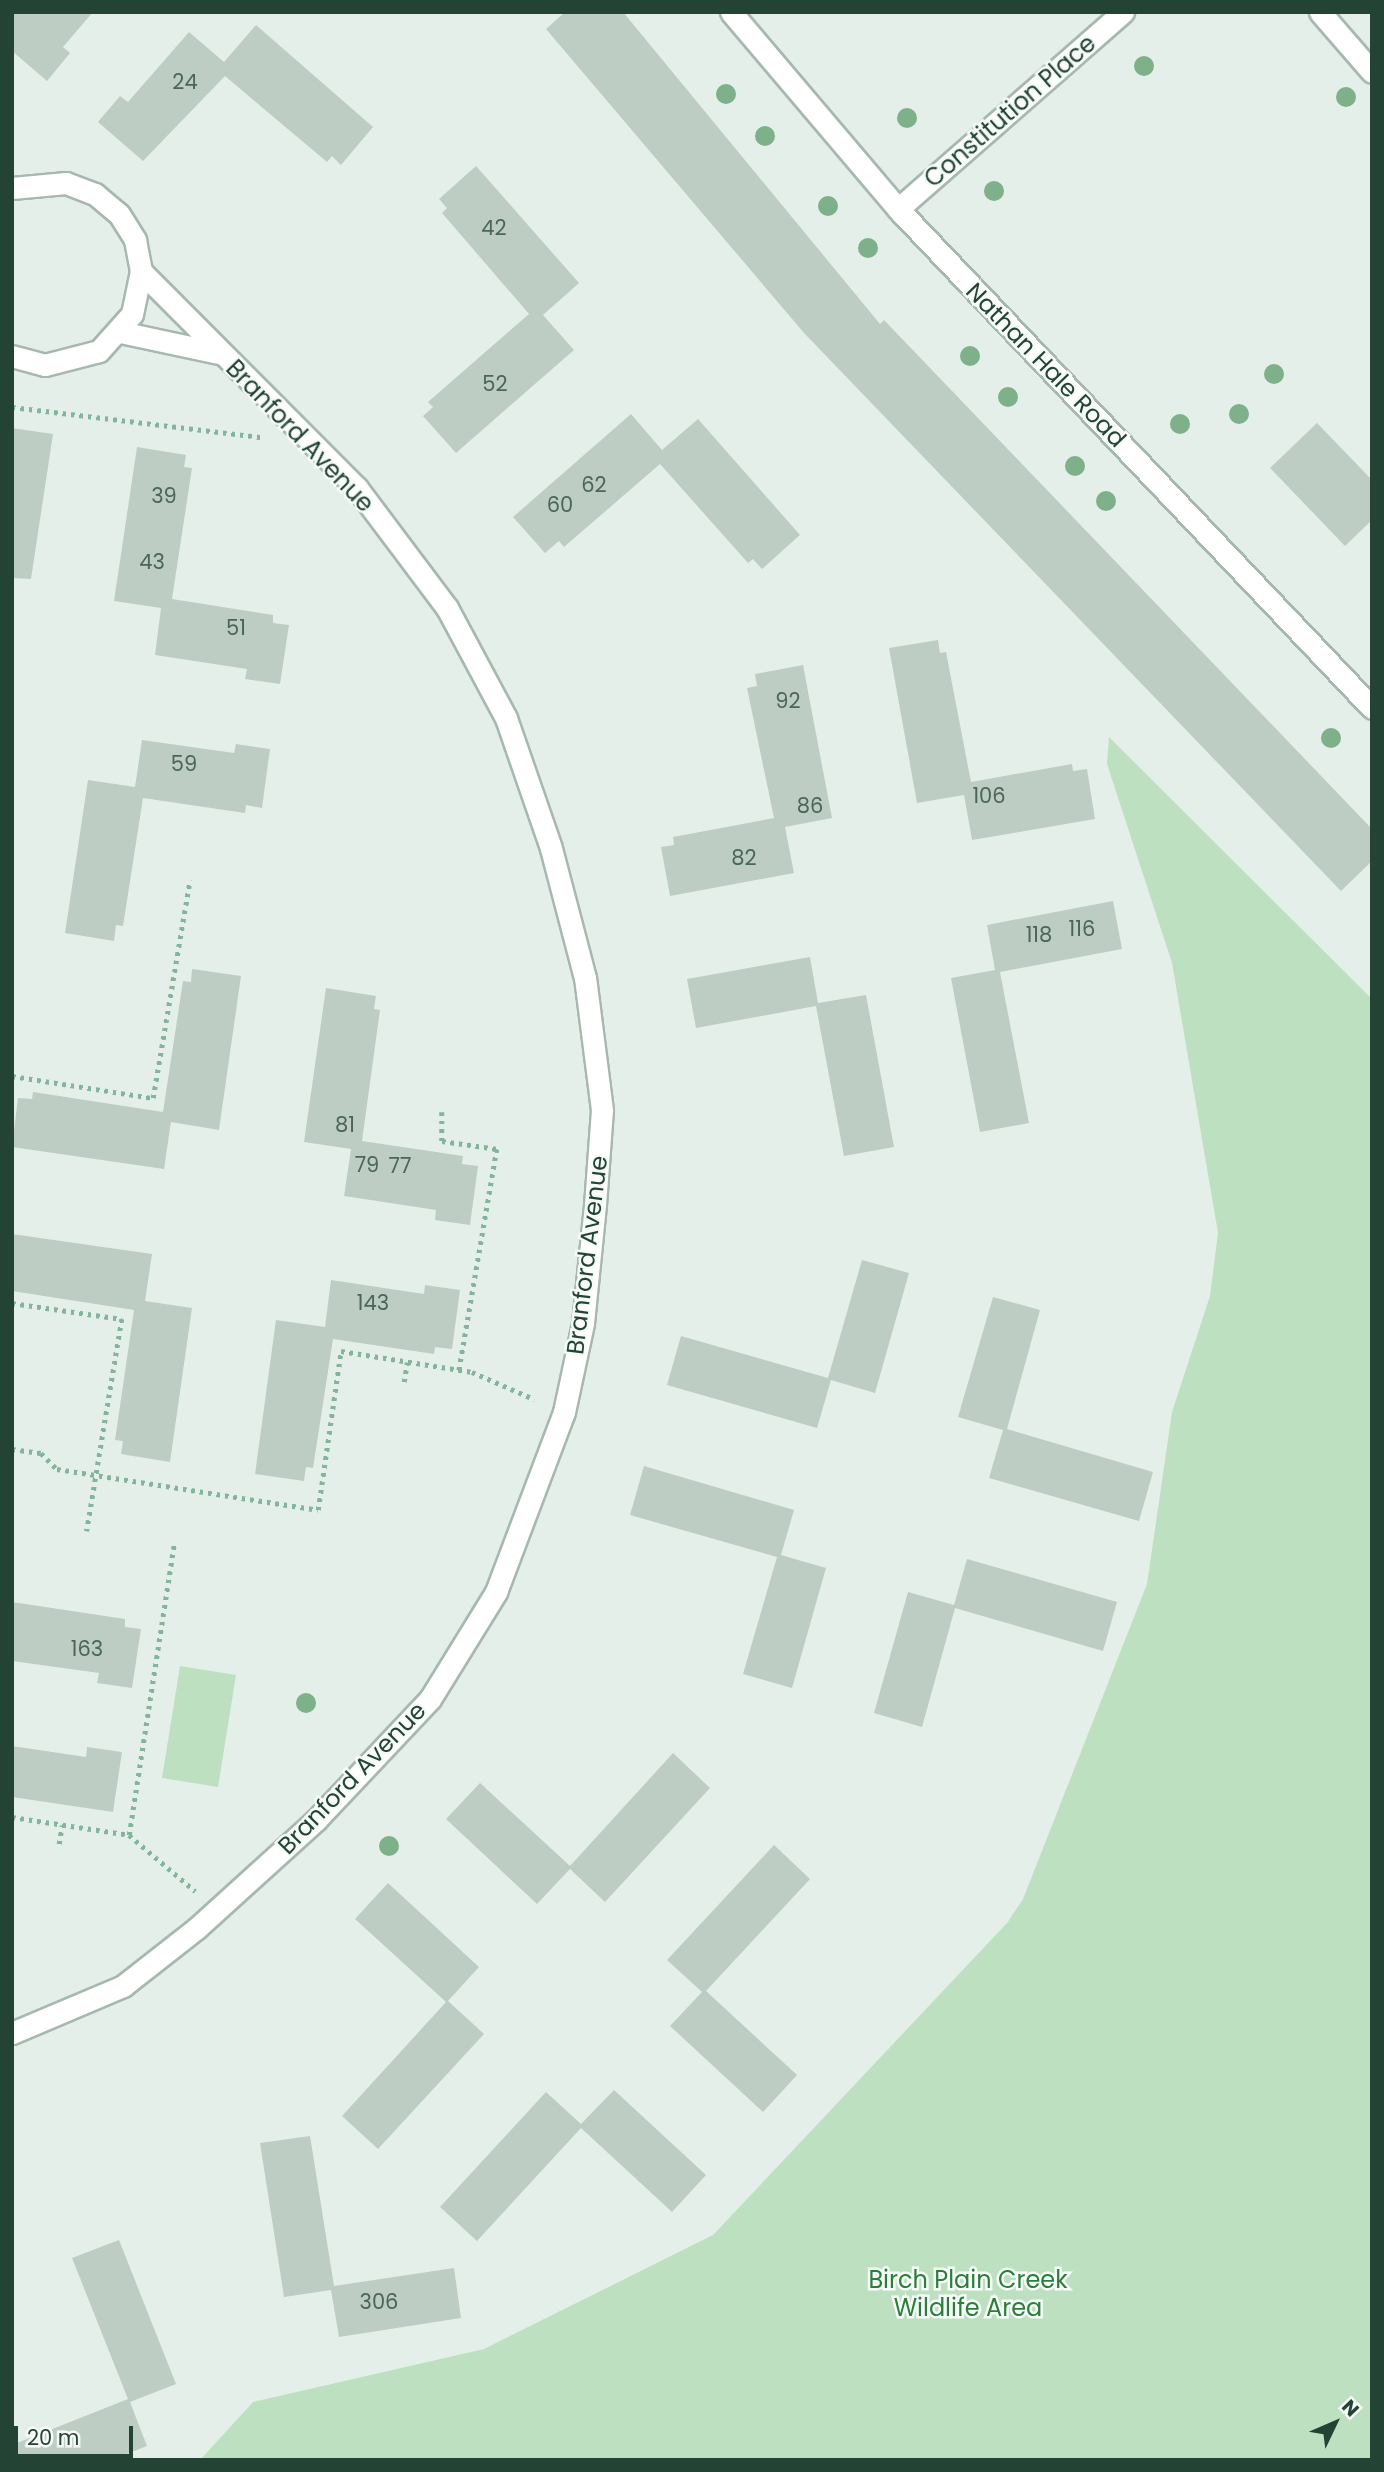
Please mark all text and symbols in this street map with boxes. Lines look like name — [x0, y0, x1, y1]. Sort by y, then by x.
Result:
street label: Constitution Place — [918, 29, 1102, 193]
house number: 24 — [172, 69, 198, 95]
house number: 42 — [481, 215, 507, 241]
street label: Nathan Hale Road — [960, 277, 1132, 453]
street label: Branford Avenue — [220, 354, 380, 518]
house number: 52 — [482, 371, 508, 397]
house number: 62 — [581, 472, 607, 498]
house number: 39 — [151, 483, 177, 509]
house number: 60 — [547, 492, 573, 518]
house number: 43 — [139, 549, 165, 575]
house number: 51 — [226, 615, 246, 641]
house number: 92 — [775, 688, 801, 714]
house number: 59 — [171, 751, 197, 777]
house number: 106 — [972, 783, 1006, 809]
house number: 86 — [797, 793, 823, 819]
house number: 82 — [731, 845, 757, 871]
house number: 116 — [1069, 916, 1095, 942]
house number: 118 — [1026, 922, 1052, 948]
house number: 81 — [335, 1112, 355, 1138]
house number: 79 — [355, 1152, 379, 1178]
house number: 77 — [389, 1153, 411, 1179]
street label: Branford Avenue — [561, 1154, 613, 1356]
house number: 143 — [357, 1290, 389, 1316]
house number: 163 — [71, 1636, 103, 1662]
street label: Branford Avenue — [272, 1696, 432, 1860]
park label: Birch Plain Creek Wildlife Area — [868, 2266, 1068, 2322]
house number: 306 — [360, 2289, 398, 2315]
north arrow — [1300, 2388, 1370, 2458]
text: N — [1336, 2394, 1365, 2423]
scale bar — [18, 2412, 136, 2456]
text: 20 m — [27, 2423, 80, 2452]

